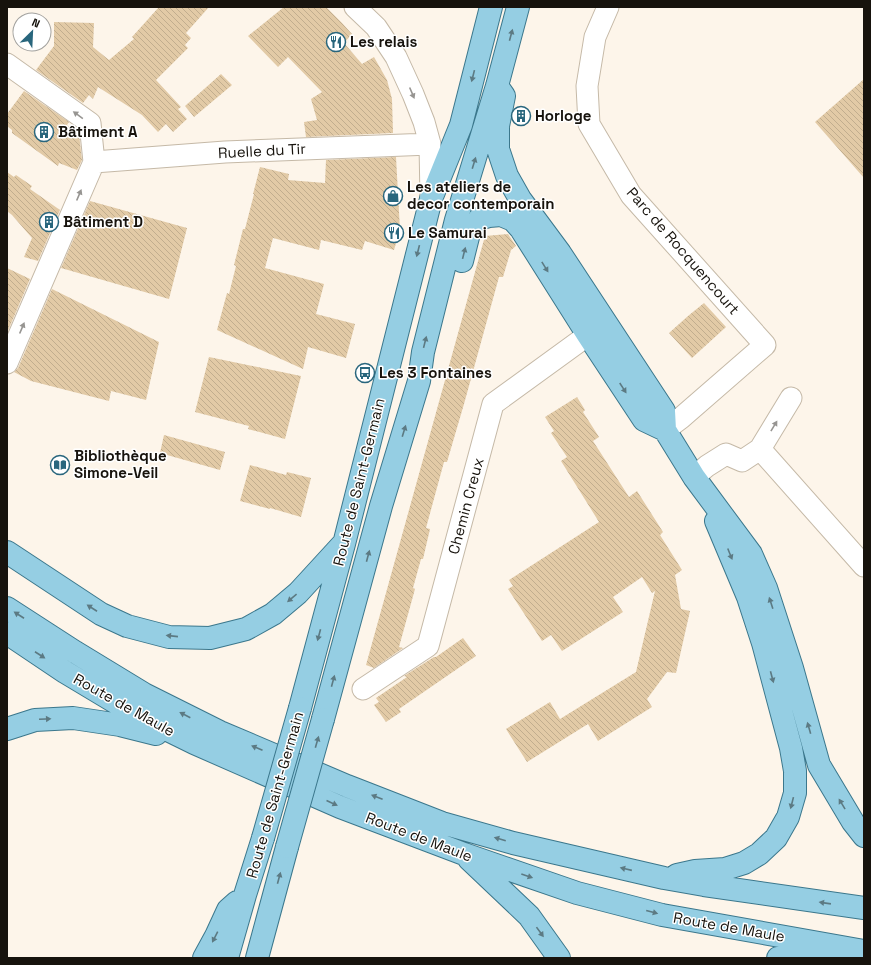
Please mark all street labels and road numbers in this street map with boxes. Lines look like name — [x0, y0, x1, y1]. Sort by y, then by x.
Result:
street label: Ruelle du Tir — [218, 139, 307, 162]
street label: Parc de Rocquencourt — [623, 183, 744, 318]
street label: Route de Saint-Germain — [328, 396, 389, 568]
street label: Chemin Creux — [443, 455, 488, 556]
street label: Route de Maule — [70, 669, 178, 740]
street label: Route de Saint-Germain — [242, 709, 307, 880]
street label: Route de Maule — [363, 807, 475, 866]
street label: Route de Maule — [672, 907, 786, 946]

